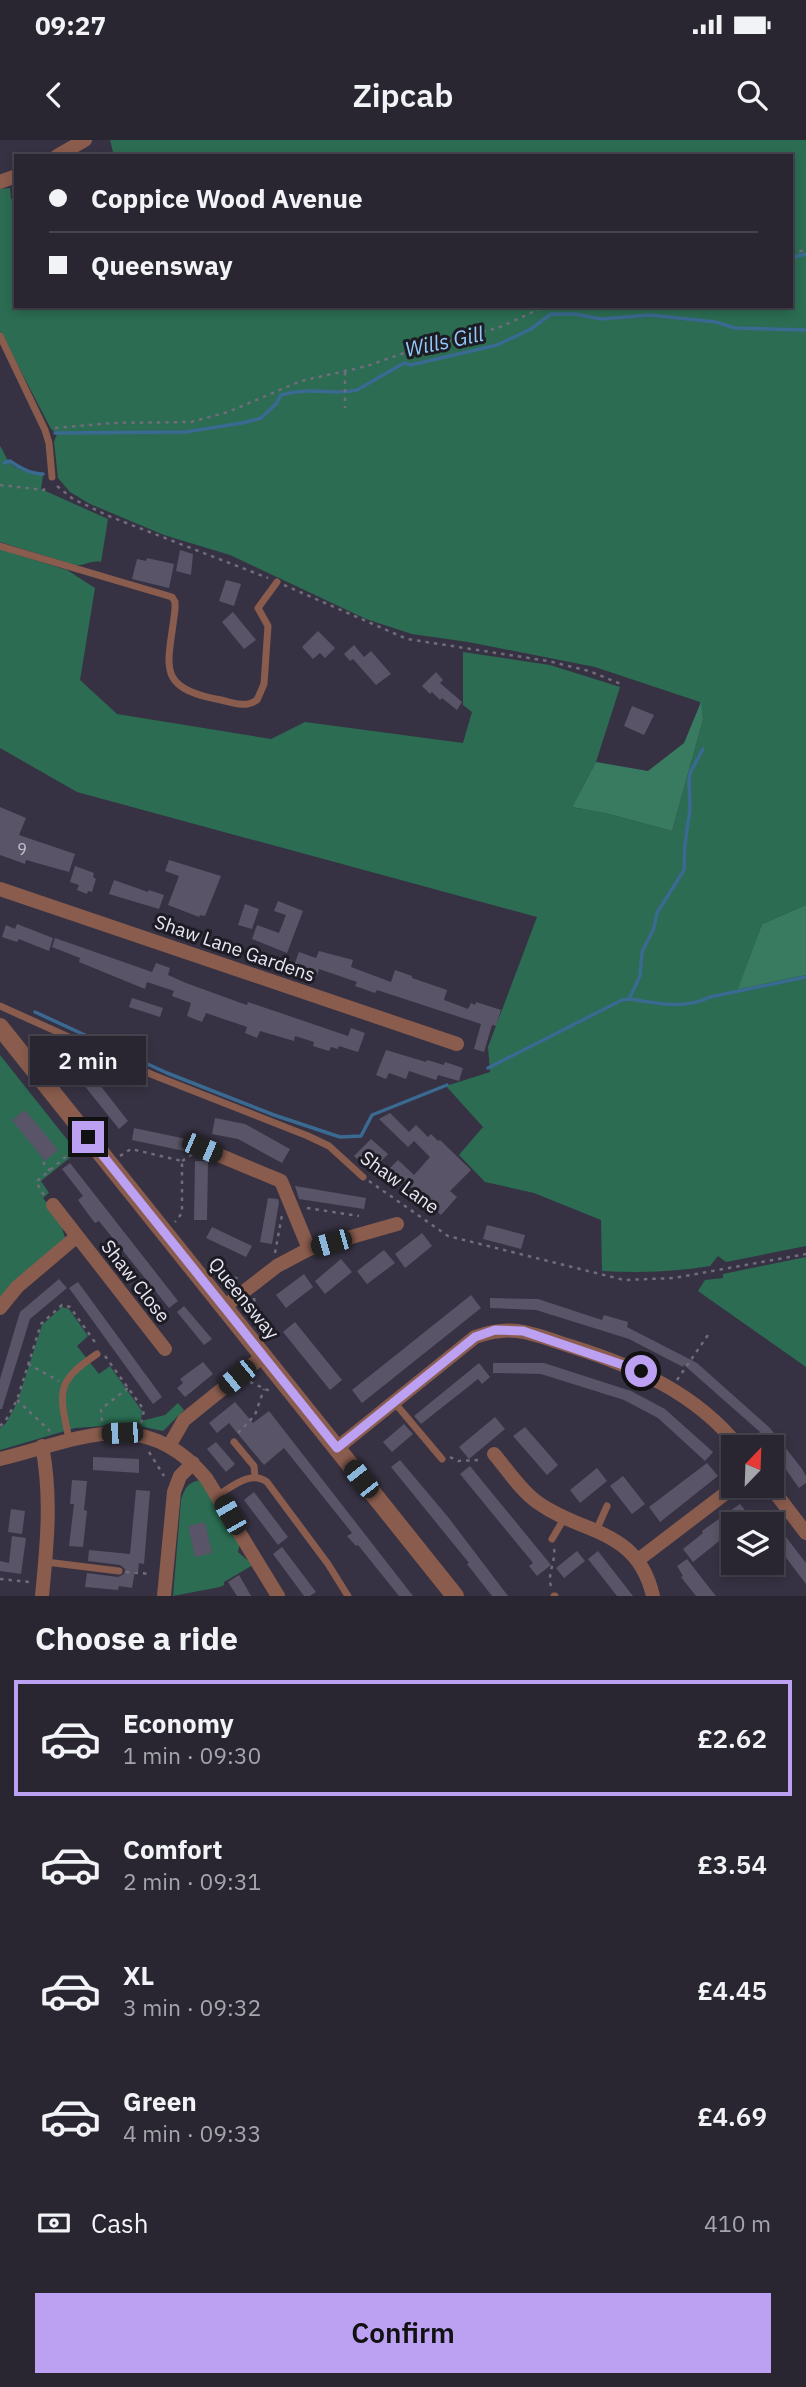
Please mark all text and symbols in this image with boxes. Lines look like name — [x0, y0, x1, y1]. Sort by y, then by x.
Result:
text: 09:27 — [35, 8, 106, 42]
text: Zipcab — [353, 74, 453, 116]
icon: back — [35, 76, 73, 114]
icon: search — [733, 76, 771, 114]
text: Coppice Wood Avenue — [91, 181, 363, 215]
text: Queensway — [91, 248, 233, 282]
water label: Wills Gill — [402, 319, 486, 363]
house number: 9 — [17, 839, 27, 859]
street label: Shaw Lane Gardens — [152, 909, 318, 987]
callout: 2 min — [30, 1035, 146, 1084]
text: 2 min — [58, 1045, 118, 1075]
route end — [72, 1121, 104, 1153]
car — [179, 1130, 226, 1166]
street label: Shaw Lane — [356, 1145, 444, 1219]
car — [308, 1227, 355, 1259]
street label: Shaw Close — [96, 1235, 176, 1327]
street label: Queensway — [204, 1252, 285, 1344]
route start — [625, 1355, 657, 1387]
car — [215, 1356, 260, 1398]
car — [101, 1422, 144, 1444]
north arrow — [721, 1435, 784, 1498]
map controls — [721, 1435, 784, 1575]
car — [340, 1456, 383, 1502]
car — [211, 1492, 250, 1538]
button: layers — [721, 1512, 784, 1575]
text: Choose a ride — [35, 1617, 238, 1659]
text: Economy — [123, 1706, 234, 1740]
icon: car — [39, 1707, 102, 1770]
text: £2.62 — [697, 1721, 767, 1755]
text: 1 min · 09:30 — [123, 1740, 261, 1770]
text: Comfort — [123, 1832, 222, 1866]
icon: car — [39, 1833, 102, 1896]
text: £3.54 — [697, 1847, 767, 1881]
text: 2 min · 09:31 — [123, 1866, 261, 1896]
text: XL — [123, 1958, 154, 1992]
icon: car — [39, 1959, 102, 2022]
text: £4.45 — [697, 1973, 767, 2007]
text: 3 min · 09:32 — [123, 1992, 261, 2022]
text: Green — [123, 2084, 197, 2118]
icon: car — [39, 2085, 102, 2148]
text: £4.69 — [697, 2099, 767, 2133]
text: 4 min · 09:33 — [123, 2118, 261, 2148]
icon: cash — [35, 2204, 73, 2242]
text: Cash — [91, 2206, 148, 2240]
text: 410 m — [704, 2208, 771, 2238]
button: Confirm — [35, 2293, 771, 2373]

